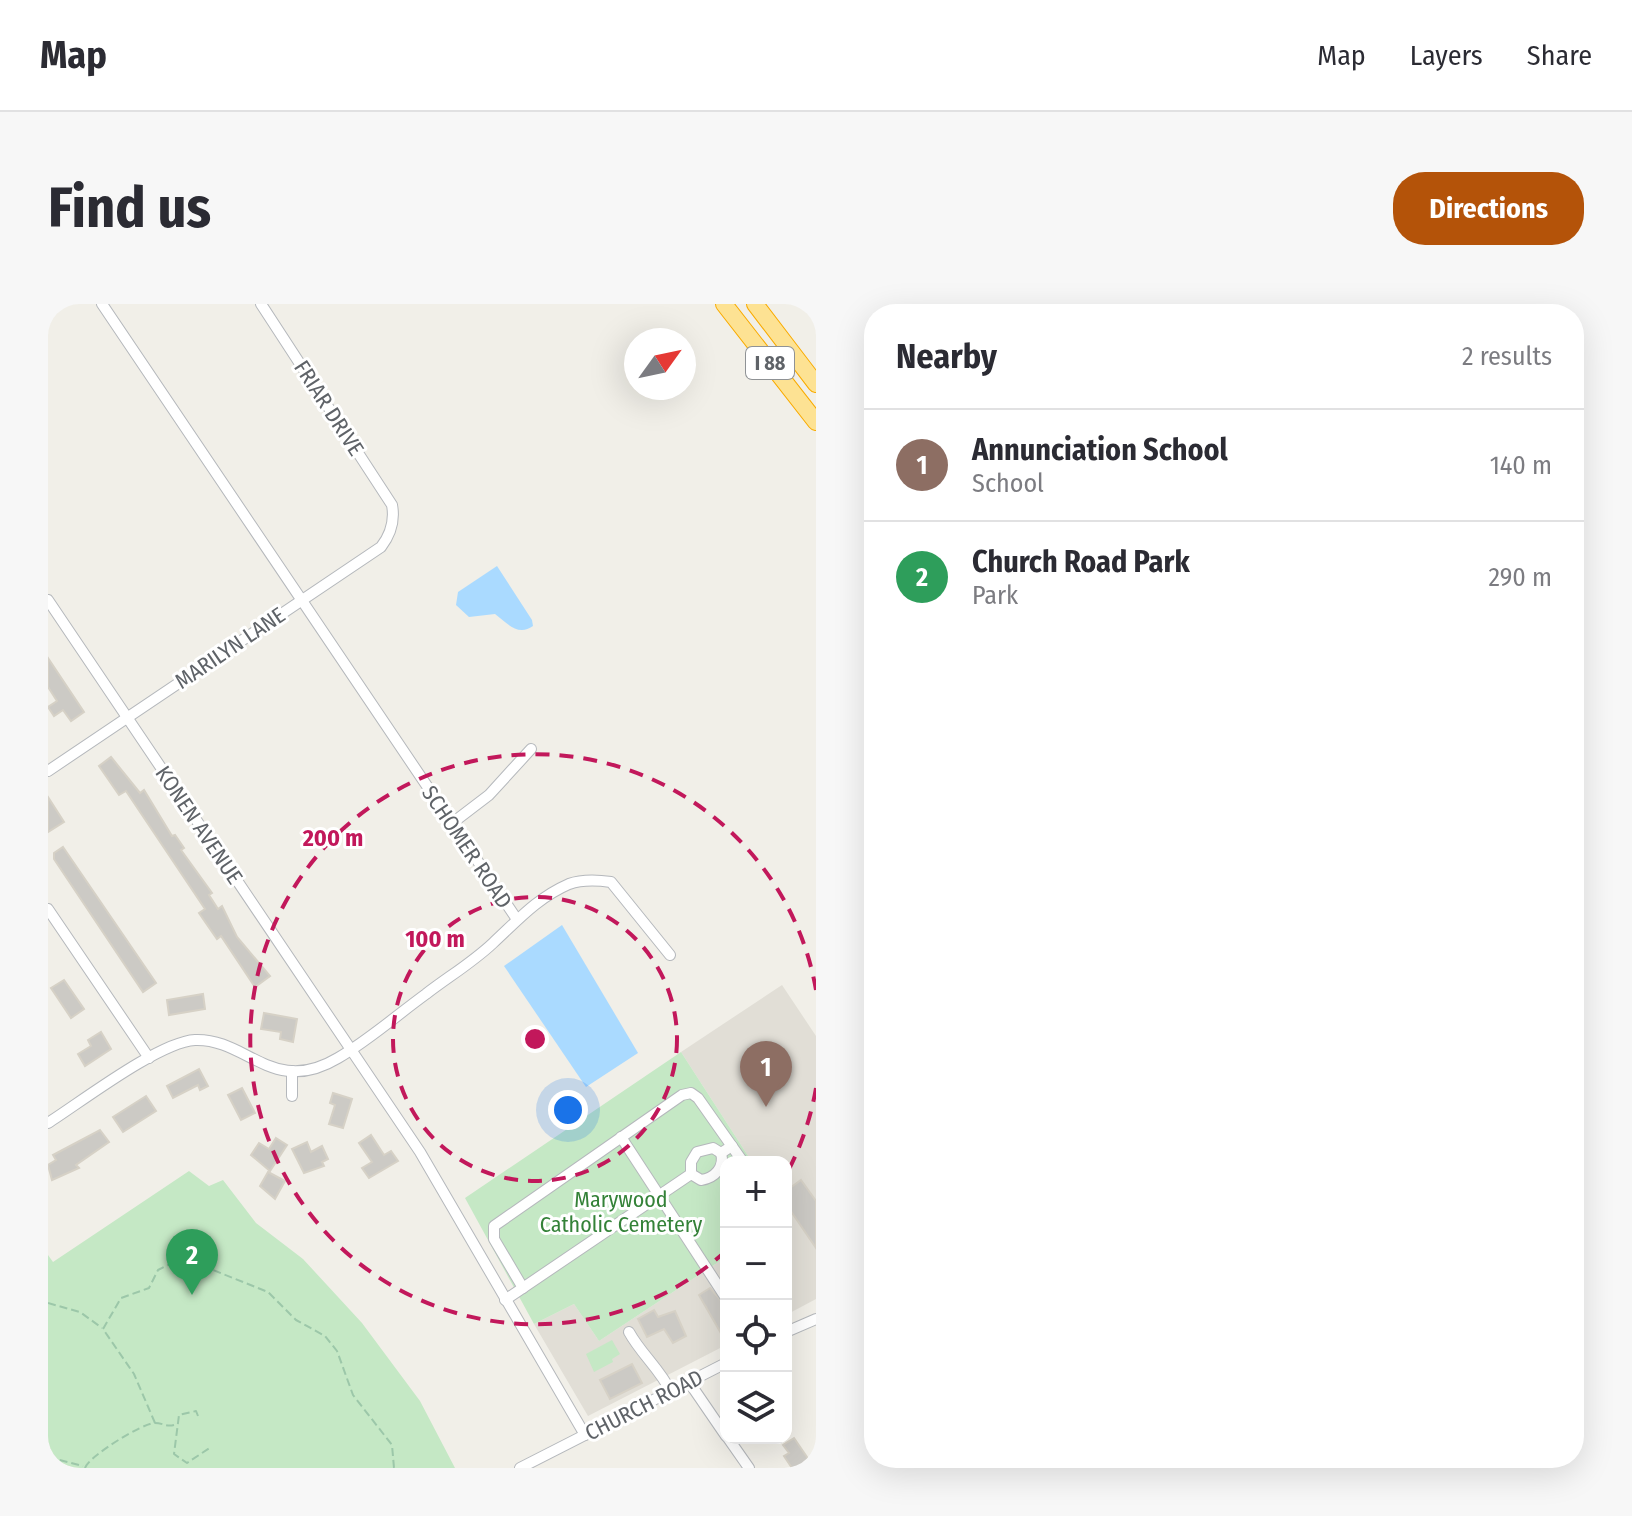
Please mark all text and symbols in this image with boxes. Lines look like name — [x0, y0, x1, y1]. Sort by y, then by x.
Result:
text: Map — [40, 32, 107, 78]
text: Map — [1317, 39, 1366, 72]
text: Layers — [1410, 39, 1483, 72]
text: Share — [1527, 39, 1592, 72]
button: Directions — [1393, 172, 1584, 245]
text: Find us — [48, 175, 211, 242]
north arrow — [624, 328, 696, 400]
text: Nearby — [896, 336, 997, 377]
text: 2 results — [1462, 341, 1552, 372]
road number: I 88 — [746, 347, 794, 379]
street label: FRIAR DRIVE — [288, 355, 370, 461]
text: Annunciation School — [972, 432, 1228, 468]
text: 1 — [917, 450, 928, 481]
text: 140 m — [1490, 450, 1552, 481]
text: School — [972, 468, 1044, 499]
text: Church Road Park — [972, 544, 1190, 580]
text: 2 — [916, 562, 928, 593]
text: 290 m — [1488, 562, 1552, 593]
text: Park — [972, 580, 1018, 611]
street label: MARILYN LANE — [170, 601, 290, 695]
street label: KONEN AVENUE — [150, 761, 248, 889]
street label: SCHOMER ROAD — [416, 781, 518, 913]
text: 200 m — [302, 824, 363, 852]
text: 100 m — [405, 925, 465, 953]
centre of rings — [521, 1025, 549, 1053]
pin: 1 — [740, 1041, 792, 1107]
your location — [548, 1090, 588, 1130]
map controls — [720, 1156, 792, 1444]
button: + — [720, 1156, 792, 1228]
park label: Marywood Catholic Cemetery — [540, 1186, 703, 1238]
button: − — [720, 1228, 792, 1300]
pin: 2 — [166, 1229, 218, 1295]
button: locate — [720, 1300, 792, 1372]
street label: CHURCH ROAD — [581, 1364, 707, 1446]
button: layers — [720, 1372, 792, 1444]

